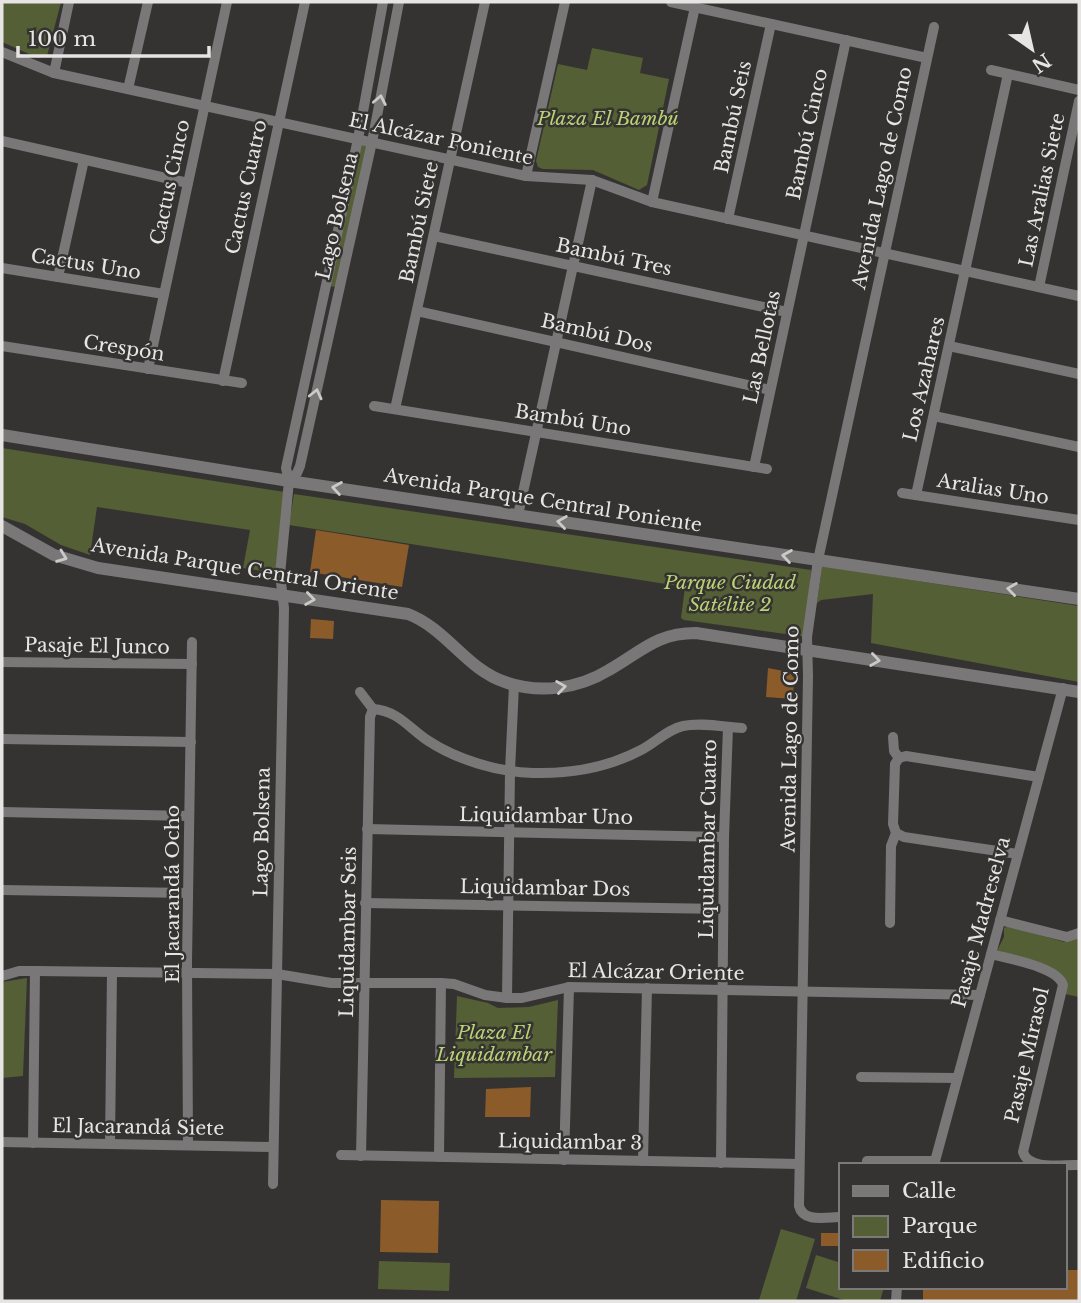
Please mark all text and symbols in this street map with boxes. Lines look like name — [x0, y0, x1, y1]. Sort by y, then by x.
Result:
scale bar — [18, 14, 208, 58]
north arrow — [997, 14, 1067, 84]
text: 100 m — [28, 26, 96, 52]
text: N — [1027, 48, 1055, 77]
street label: Bambú Seis — [710, 59, 756, 175]
street label: Avenida Lago de Como — [847, 65, 917, 292]
street label: Bambú Cinco — [782, 66, 832, 202]
one-way arrow — [372, 94, 387, 106]
park label: Plaza El Bambú — [536, 107, 679, 130]
street label: El Alcázar Poniente — [347, 108, 535, 170]
street label: Las Aralias Siete — [1014, 111, 1070, 269]
street label: Cactus Cinco — [146, 117, 194, 247]
street label: Cactus Cuatro — [221, 118, 271, 256]
street label: Lago Bolsena — [311, 150, 363, 282]
street label: Bambú Siete — [395, 159, 443, 285]
street label: Bambú Tres — [554, 234, 674, 280]
street label: Cactus Uno — [29, 244, 143, 284]
street label: Las Bellotas — [739, 288, 785, 406]
street label: Bambú Dos — [539, 309, 655, 357]
street label: Los Azahares — [898, 314, 950, 444]
street label: Crespón — [82, 330, 166, 366]
one-way arrow — [307, 388, 322, 400]
street label: Bambú Uno — [513, 399, 633, 441]
street label: Avenida Parque Central Poniente — [381, 463, 704, 537]
street label: Aralias Uno — [935, 469, 1051, 509]
one-way arrow — [331, 481, 343, 496]
one-way arrow — [556, 515, 568, 530]
street label: Avenida Parque Central Oriente — [89, 533, 400, 605]
one-way arrow — [55, 549, 67, 563]
one-way arrow — [781, 549, 793, 564]
park label: Parque Ciudad Satélite 2 — [663, 571, 797, 616]
one-way arrow — [1006, 582, 1018, 597]
one-way arrow — [304, 591, 316, 606]
street label: Avenida Lago de Como — [777, 625, 803, 854]
street label: Pasaje El Junco — [24, 633, 170, 659]
one-way arrow — [869, 652, 881, 667]
one-way arrow — [556, 680, 567, 695]
street label: Liquidambar Cuatro — [695, 739, 721, 939]
street label: Lago Bolsena — [249, 766, 275, 897]
street label: Liquidambar Uno — [459, 803, 633, 829]
street label: El Jacarandá Ocho — [161, 805, 184, 983]
street label: Pasaje Madreselva — [947, 834, 1015, 1010]
street label: Liquidambar Seis — [335, 846, 361, 1018]
street label: Liquidambar Dos — [460, 875, 630, 901]
street label: El Alcázar Oriente — [567, 959, 745, 985]
street label: Pasaje Mirasol — [1000, 985, 1054, 1125]
park label: Plaza El Liquidambar — [435, 1021, 553, 1066]
street label: El Jacarandá Siete — [52, 1114, 224, 1140]
street label: Liquidambar 3 — [498, 1129, 642, 1155]
legend — [839, 1163, 1067, 1289]
text: Calle — [902, 1178, 956, 1204]
text: Parque — [902, 1213, 977, 1239]
text: Edificio — [902, 1248, 984, 1274]

